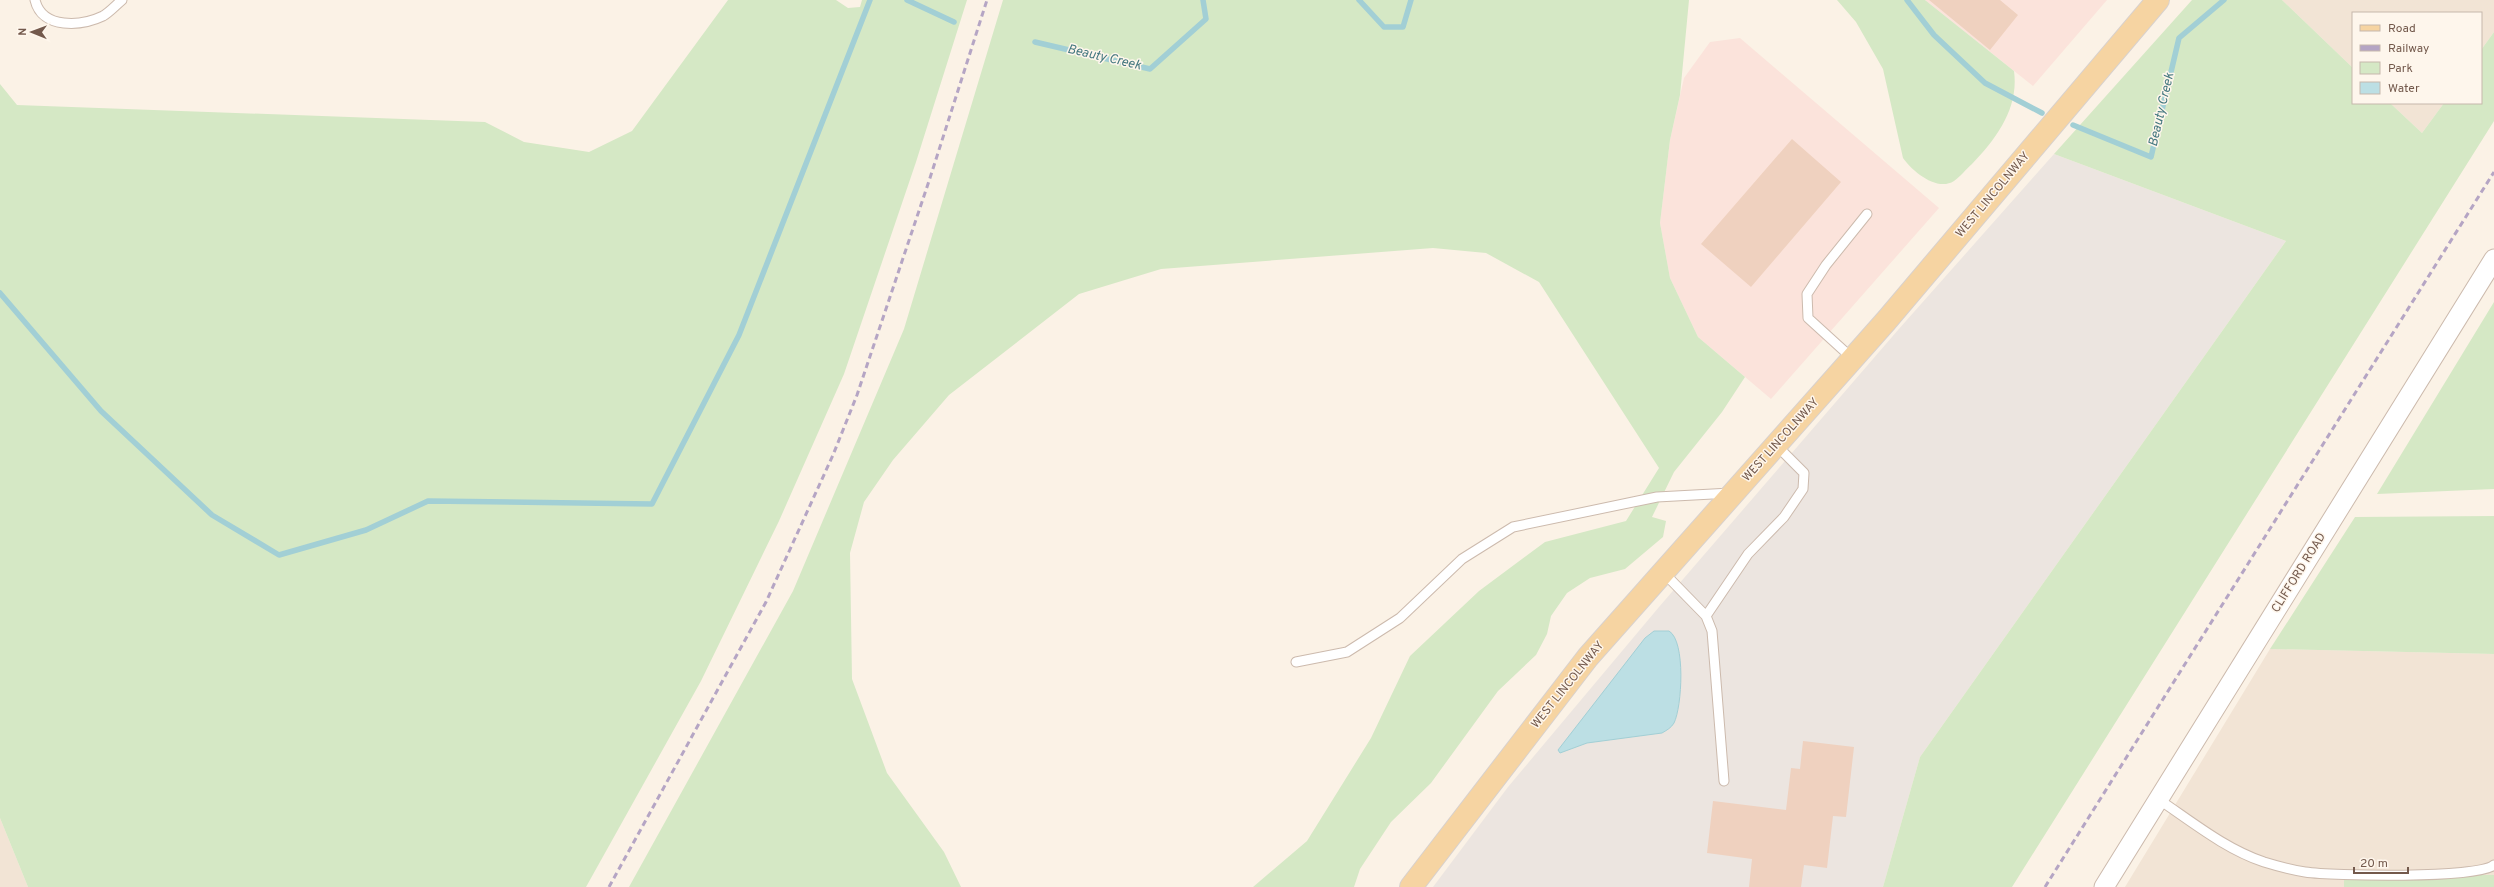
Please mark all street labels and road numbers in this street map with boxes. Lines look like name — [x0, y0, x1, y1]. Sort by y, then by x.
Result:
street label: WEST LINCOLNWAY — [1952, 148, 2034, 241]
street label: WEST LINCOLNWAY — [1739, 394, 1823, 485]
street label: CLIFFORD ROAD — [2268, 530, 2330, 616]
street label: WEST LINCOLNWAY — [1528, 638, 1608, 732]

